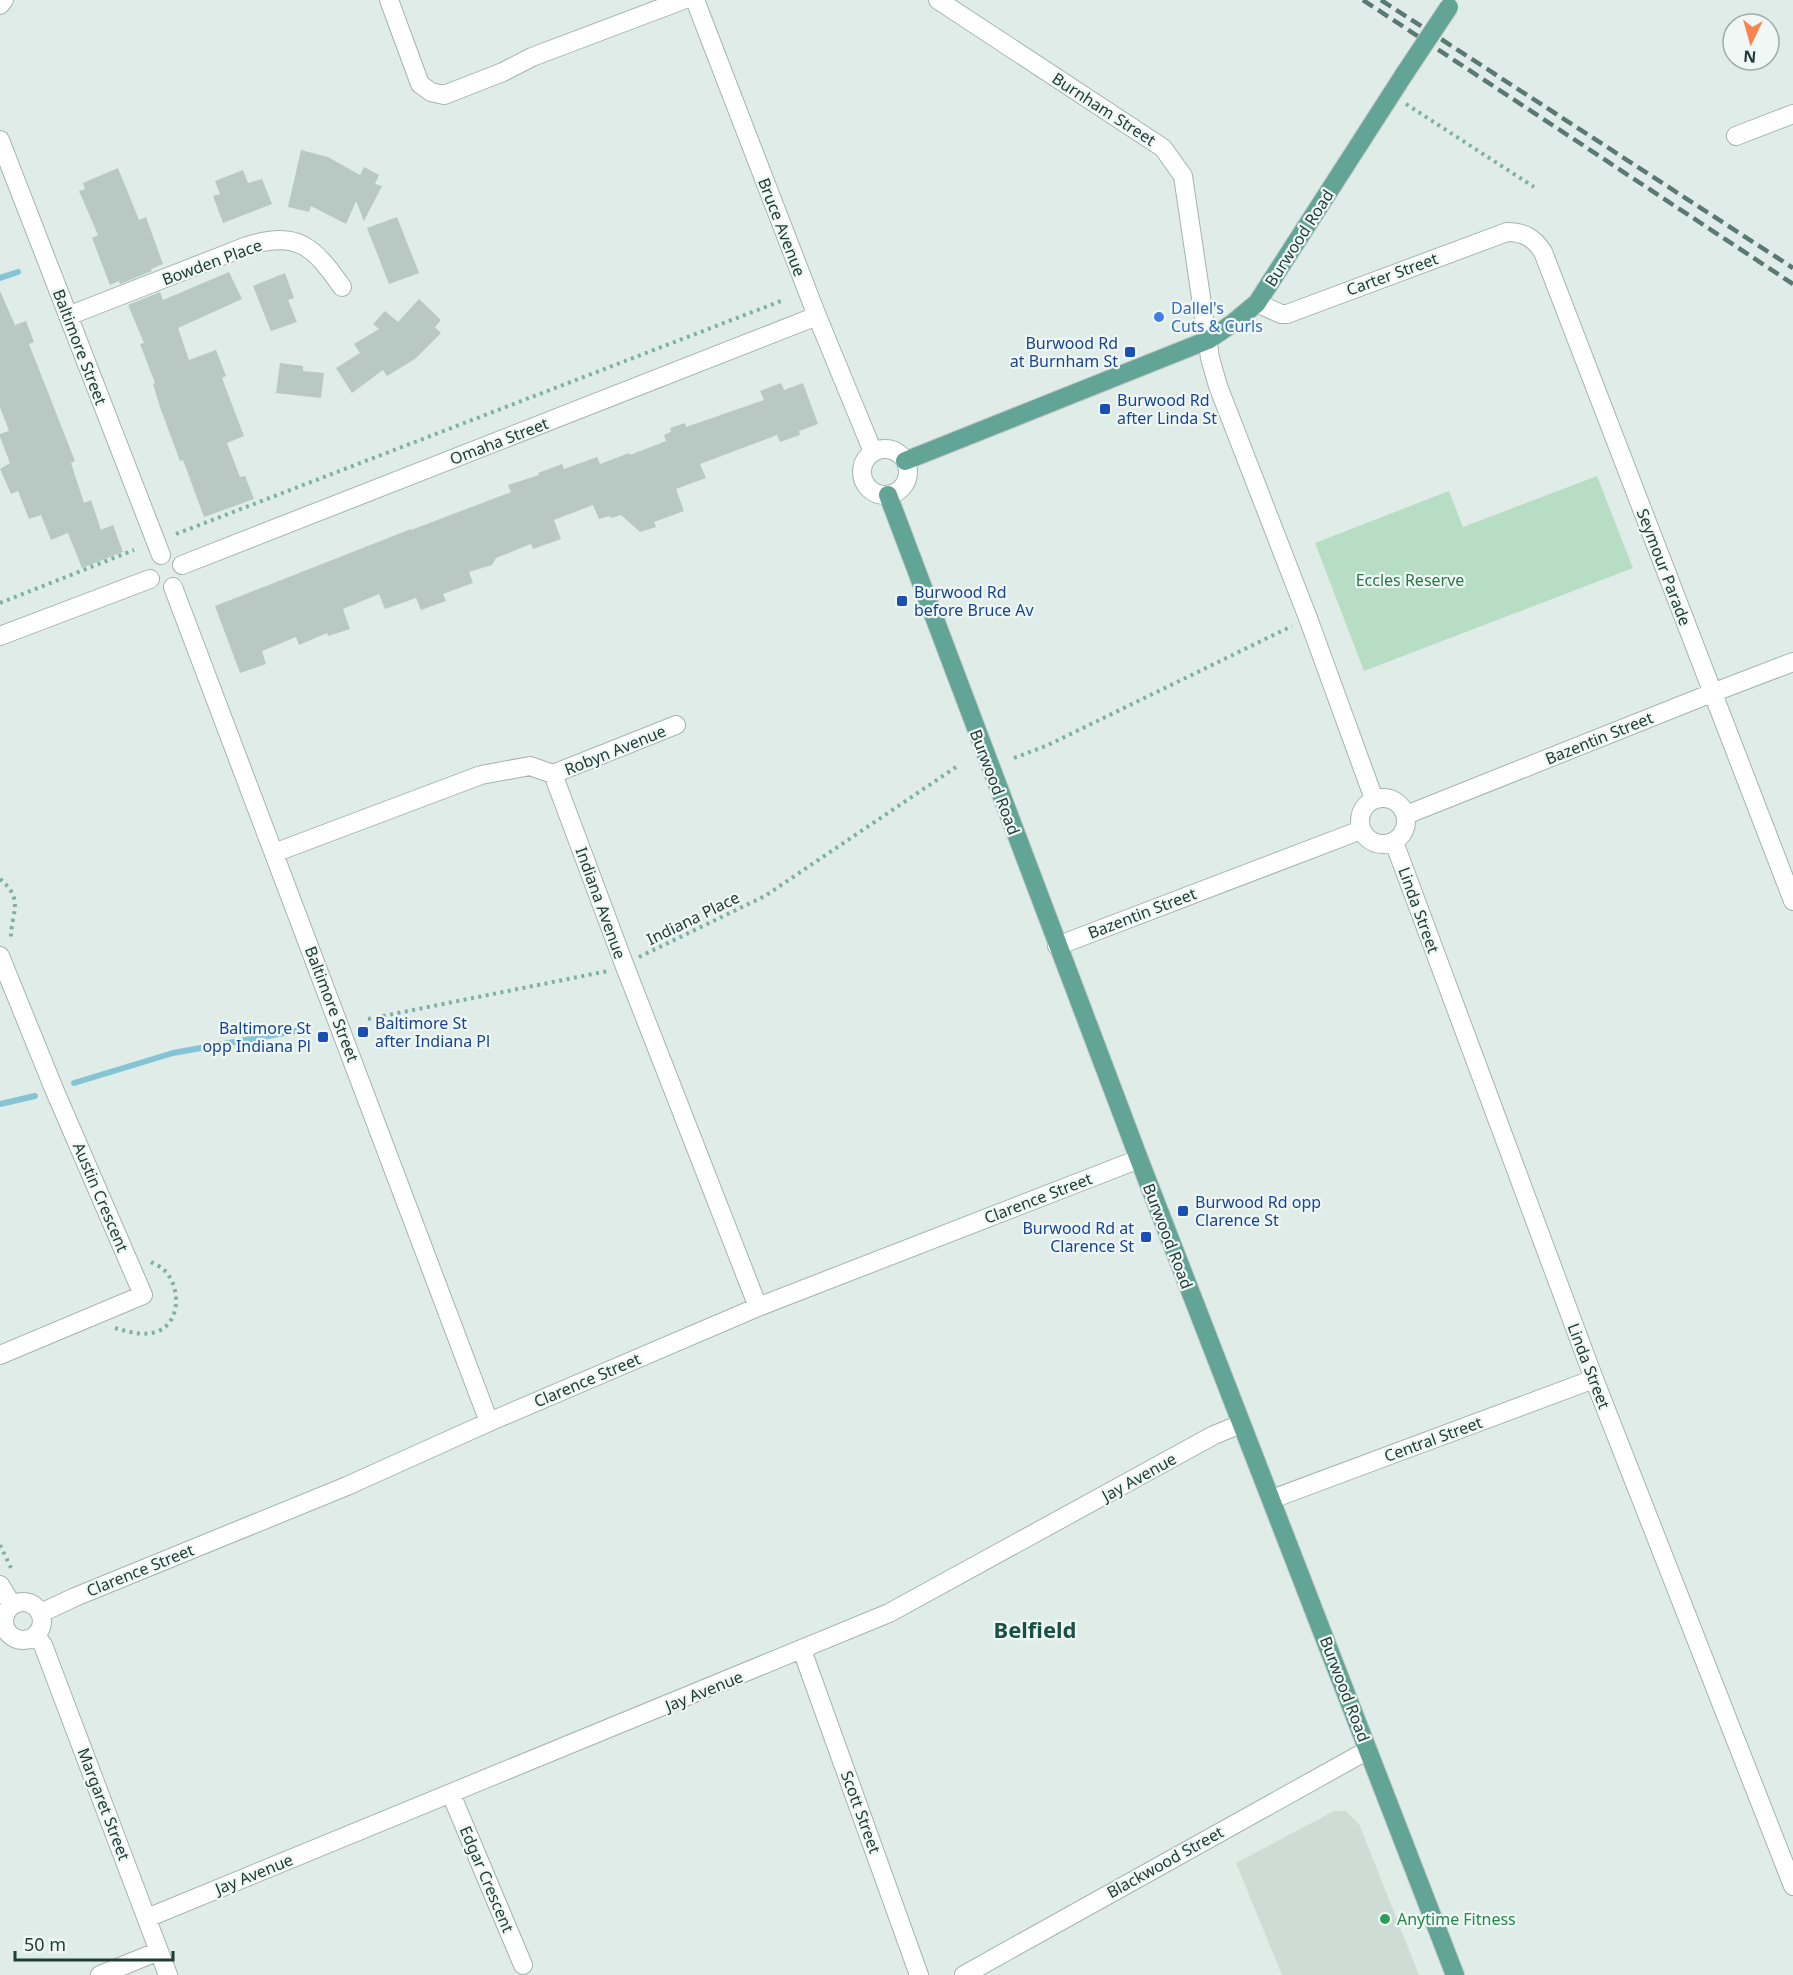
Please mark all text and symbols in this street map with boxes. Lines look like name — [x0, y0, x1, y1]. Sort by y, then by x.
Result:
north arrow — [1721, 12, 1781, 72]
text: N — [1742, 45, 1757, 68]
street label: Burnham Street — [1048, 67, 1160, 151]
street label: Bruce Avenue — [753, 175, 811, 279]
street label: Burwood Road — [1259, 185, 1339, 291]
street label: Bowden Place — [159, 234, 265, 290]
street label: Carter Street — [1343, 247, 1441, 301]
street label: Baltimore Street — [48, 286, 112, 408]
place label: Dallel's Cuts & Curls — [1171, 297, 1263, 337]
marker: Dallel's Cuts & Curls — [1152, 310, 1166, 324]
place label: Burwood Rd at Burnham St — [1010, 332, 1118, 372]
marker: Burwood Rd at Burnham St — [1123, 345, 1137, 359]
place label: Burwood Rd after Linda St — [1117, 389, 1217, 429]
marker: Burwood Rd after Linda St — [1098, 402, 1112, 416]
street label: Omaha Street — [446, 412, 552, 470]
street label: Seymour Parade — [1632, 505, 1696, 629]
park label: Eccles Reserve — [1356, 569, 1464, 591]
place label: Burwood Rd before Bruce Av — [914, 581, 1035, 621]
marker: Burwood Rd before Bruce Av — [895, 594, 909, 608]
street label: Bazentin Street — [1542, 706, 1656, 770]
street label: Robyn Avenue — [561, 720, 669, 780]
street label: Burwood Road — [965, 726, 1025, 838]
street label: Indiana Avenue — [571, 844, 631, 962]
street label: Linda Street — [1393, 864, 1445, 956]
street label: Bazentin Street — [1085, 882, 1200, 944]
street label: Indiana Place — [643, 886, 743, 950]
street label: Baltimore Street — [300, 943, 364, 1065]
place label: Baltimore St after Indiana Pl — [375, 1012, 490, 1052]
place label: Baltimore St opp Indiana Pl — [202, 1017, 311, 1057]
marker: Baltimore St after Indiana Pl — [356, 1025, 370, 1039]
marker: Baltimore St opp Indiana Pl — [316, 1030, 330, 1044]
street label: Austin Crescent — [68, 1139, 134, 1255]
street label: Clarence Street — [981, 1167, 1095, 1229]
street label: Burwood Road — [1138, 1180, 1198, 1292]
place label: Burwood Rd opp Clarence St — [1195, 1191, 1321, 1231]
marker: Burwood Rd opp Clarence St — [1176, 1204, 1190, 1218]
place label: Burwood Rd at Clarence St — [1022, 1217, 1134, 1257]
marker: Burwood Rd at Clarence St — [1139, 1230, 1153, 1244]
street label: Linda Street — [1563, 1320, 1615, 1412]
street label: Clarence Street — [530, 1348, 644, 1412]
street label: Central Street — [1381, 1411, 1485, 1467]
street label: Jay Avenue — [1096, 1448, 1180, 1507]
street label: Clarence Street — [83, 1538, 197, 1602]
district label: Belfield — [994, 1614, 1076, 1644]
street label: Burwood Road — [1315, 1633, 1375, 1745]
street label: Jay Avenue — [660, 1665, 746, 1717]
street label: Margaret Street — [72, 1745, 136, 1864]
street label: Scott Street — [836, 1768, 886, 1857]
street label: Blackwood Street — [1103, 1821, 1228, 1903]
street label: Edgar Crescent — [455, 1822, 519, 1936]
street label: Jay Avenue — [210, 1848, 296, 1900]
place label: Anytime Fitness — [1397, 1908, 1516, 1930]
marker: Anytime Fitness — [1378, 1912, 1392, 1926]
scale bar — [15, 1924, 172, 1962]
text: 50 m — [24, 1932, 66, 1956]

